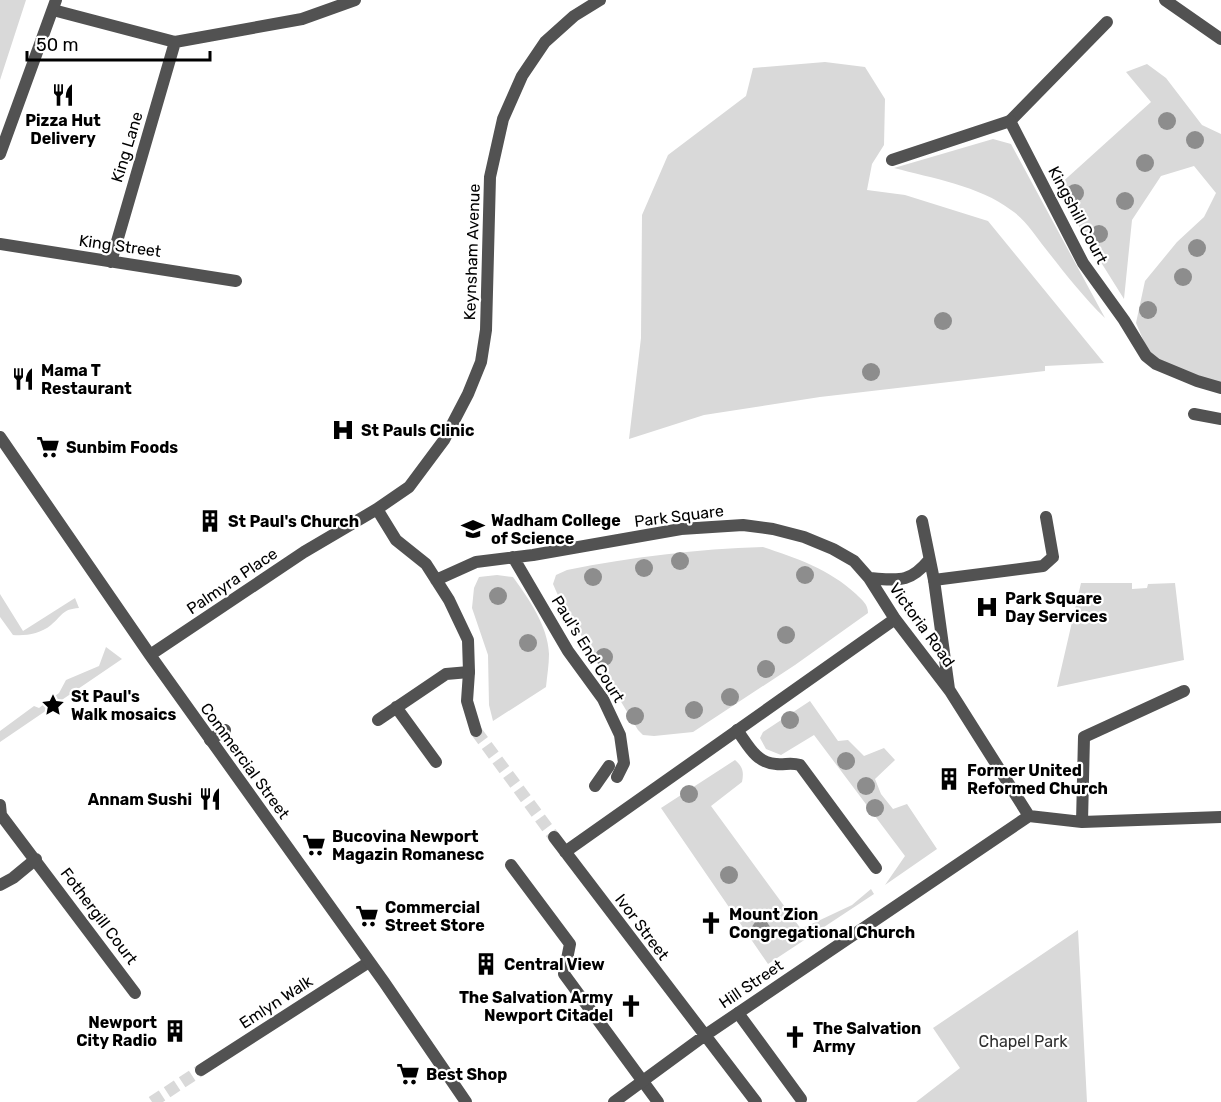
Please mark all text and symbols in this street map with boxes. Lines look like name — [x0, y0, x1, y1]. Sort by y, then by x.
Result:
scale bar — [27, 24, 210, 62]
text: 50 m — [36, 34, 79, 56]
restaurant icon: Pizza Hut Delivery — [50, 82, 76, 108]
street label: King Lane — [107, 109, 147, 185]
place label: Pizza Hut Delivery — [25, 111, 101, 148]
street label: Kingshill Court — [1044, 163, 1112, 267]
street label: Keynsham Avenue — [460, 183, 484, 321]
street label: King Street — [78, 231, 162, 261]
place label: Mama T Restaurant — [41, 361, 132, 398]
restaurant icon: Mama T Restaurant — [10, 366, 36, 392]
hospital icon: St Pauls Clinic — [330, 417, 356, 443]
place label: St Pauls Clinic — [361, 421, 474, 440]
supermarket icon: Sunbim Foods — [35, 434, 61, 460]
place label: Sunbim Foods — [66, 438, 178, 457]
street label: Park Square — [633, 501, 725, 531]
building icon: St Paul's Church — [197, 508, 223, 534]
place label: Wadham College of Science — [491, 511, 621, 548]
place label: St Paul's Church — [228, 512, 359, 531]
school or university icon: Wadham College of Science — [460, 516, 486, 542]
street label: Palmyra Place — [183, 544, 281, 618]
street label: Victoria Road — [885, 579, 959, 671]
place label: Park Square Day Services — [1005, 589, 1108, 626]
street label: Paul's End Court — [548, 592, 628, 706]
hospital icon: Park Square Day Services — [974, 594, 1000, 620]
place label: St Paul's Walk mosaics — [71, 687, 176, 724]
place icon: St Paul's Walk mosaics — [40, 692, 66, 718]
street label: Commercial Street — [197, 699, 293, 823]
place label: Former United Reformed Church — [967, 761, 1108, 798]
building icon: Former United Reformed Church — [936, 766, 962, 792]
restaurant icon: Annam Sushi — [197, 786, 223, 812]
place label: Annam Sushi — [88, 790, 192, 809]
place label: Bucovina Newport Magazin Romanesc — [332, 827, 484, 864]
supermarket icon: Bucovina Newport Magazin Romanesc — [301, 832, 327, 858]
street label: Fothergill Court — [56, 864, 142, 968]
street label: Ivor Street — [611, 890, 673, 964]
place label: Commercial Street Store — [385, 898, 485, 935]
supermarket icon: Commercial Street Store — [354, 903, 380, 929]
place label: Mount Zion Congregational Church — [729, 905, 915, 942]
church icon: Mount Zion Congregational Church — [698, 910, 724, 936]
building icon: Central View — [473, 951, 499, 977]
place label: Central View — [504, 955, 605, 974]
street label: Hill Street — [715, 956, 787, 1012]
street label: Emlyn Walk — [236, 971, 317, 1033]
place label: The Salvation Army Newport Citadel — [459, 988, 613, 1025]
church icon: The Salvation Army Newport Citadel — [618, 993, 644, 1019]
place label: Newport City Radio — [76, 1013, 158, 1050]
building icon: Newport City Radio — [162, 1018, 188, 1044]
place label: The Salvation Army — [813, 1019, 921, 1056]
church icon: The Salvation Army — [782, 1024, 808, 1050]
park label: Chapel Park — [979, 1032, 1068, 1051]
supermarket icon: Best Shop — [395, 1061, 421, 1087]
place label: Best Shop — [426, 1065, 507, 1084]

